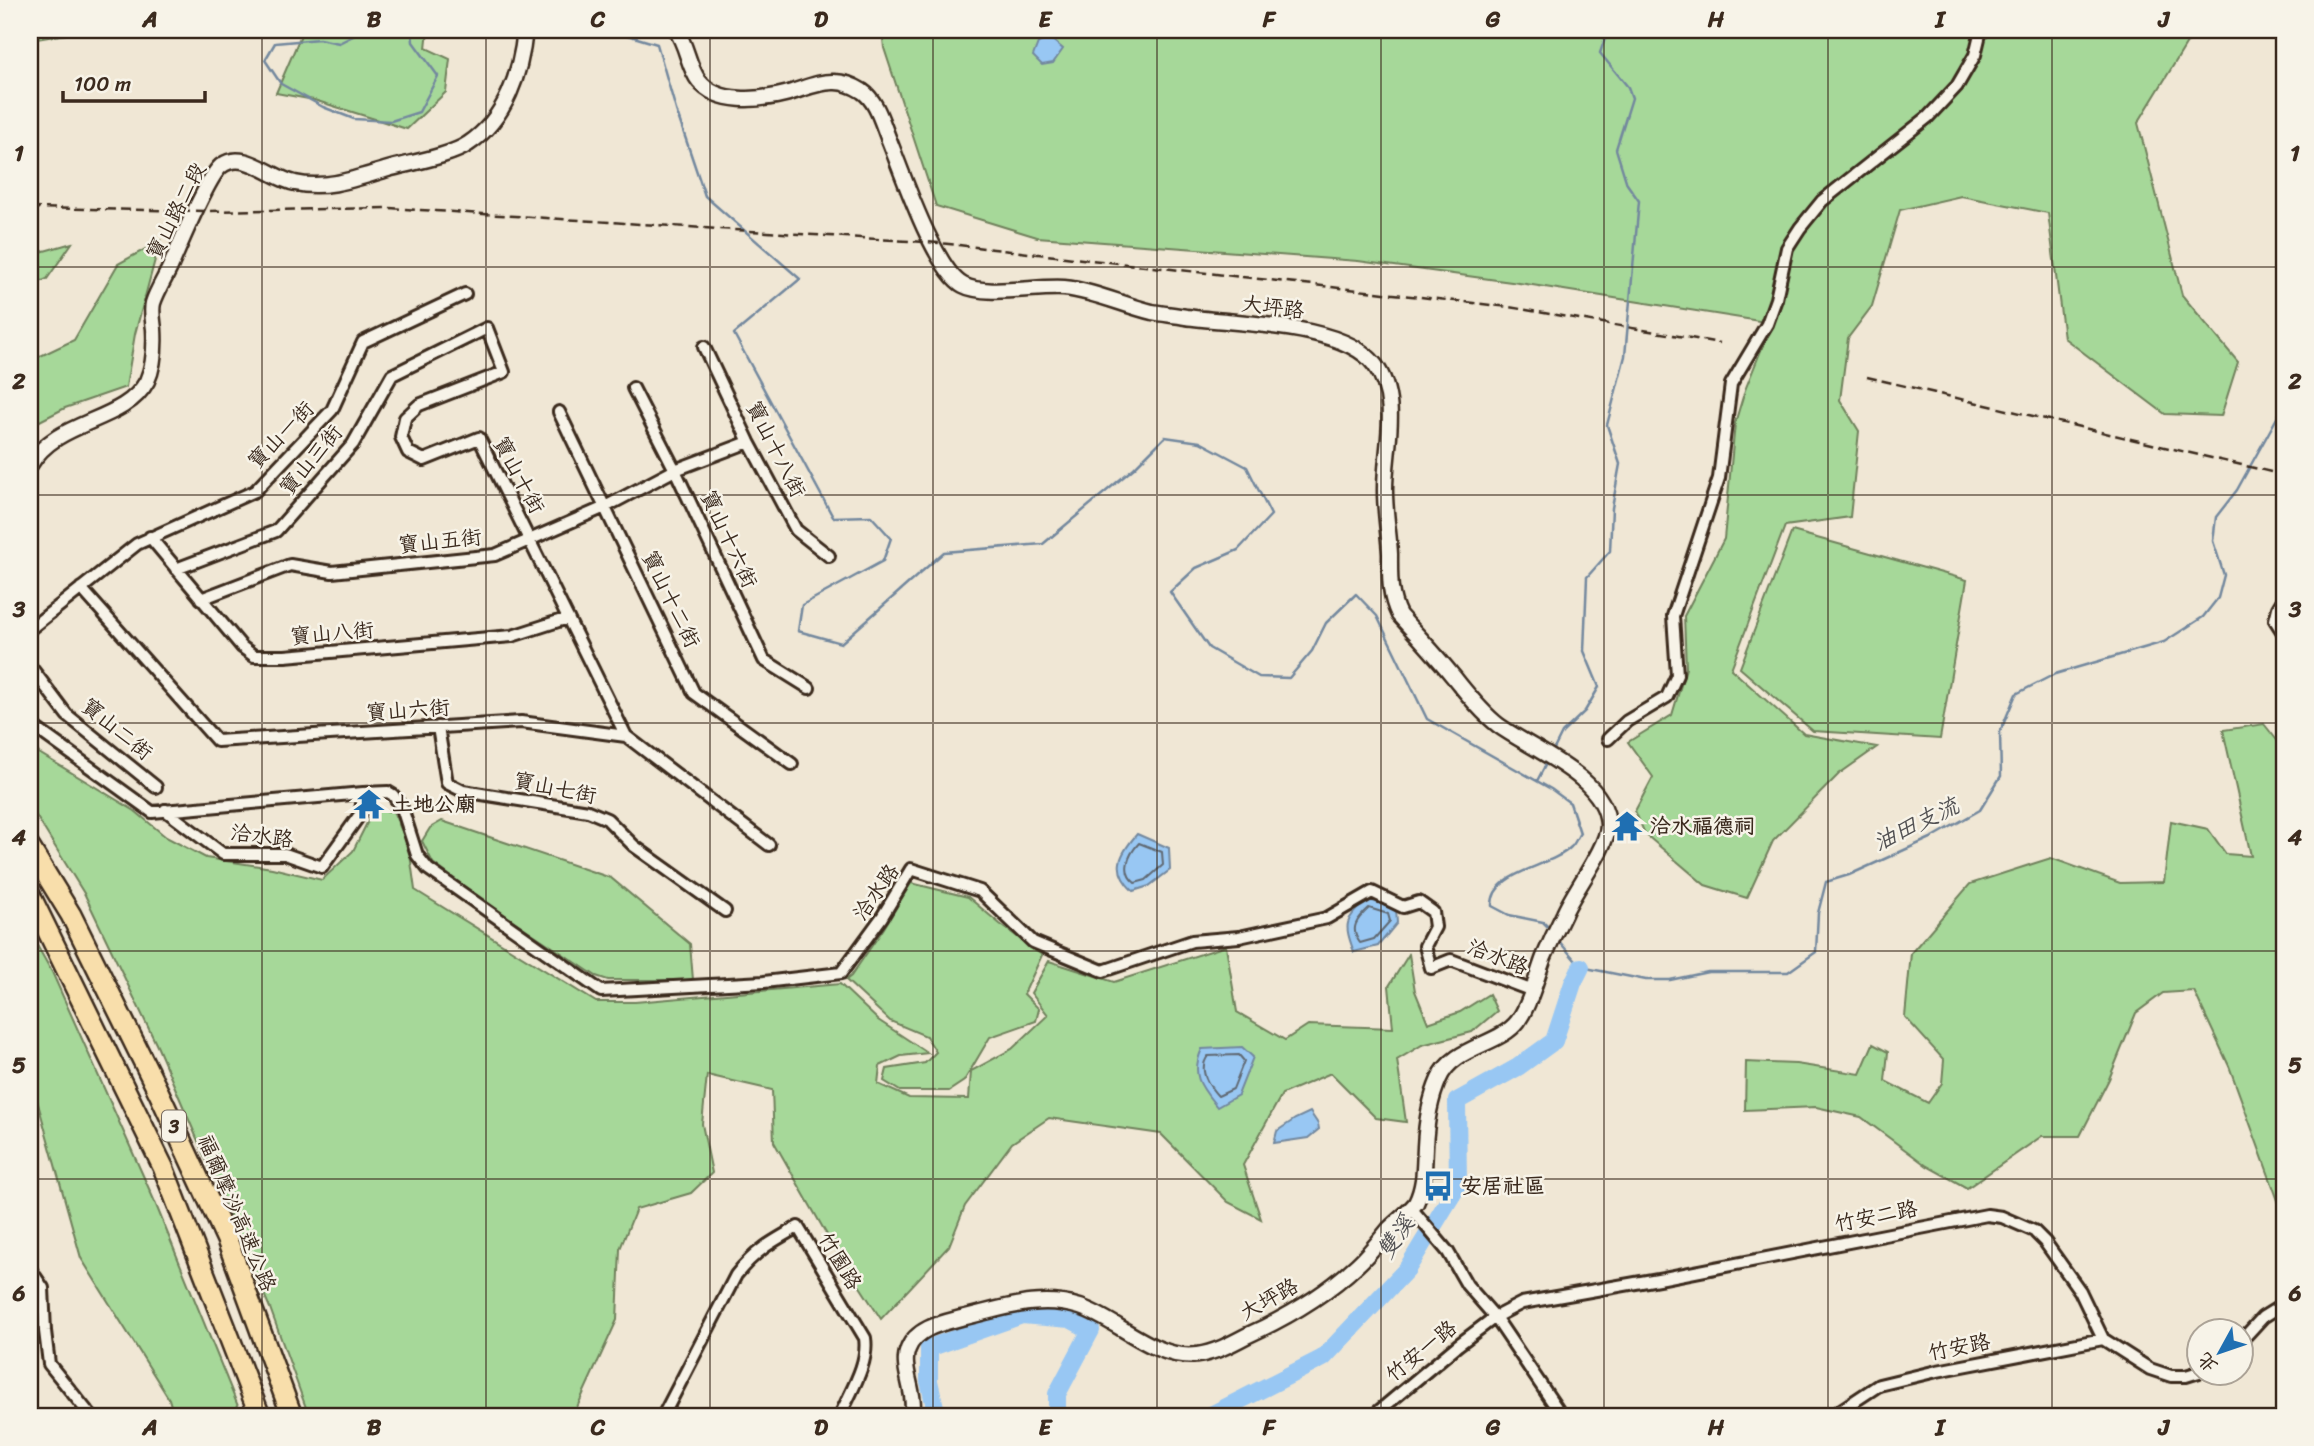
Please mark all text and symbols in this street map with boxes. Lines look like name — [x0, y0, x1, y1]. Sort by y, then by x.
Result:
text: A — [141, 0, 158, 40]
text: B — [367, 0, 382, 40]
text: C — [590, 0, 606, 40]
text: D — [814, 0, 829, 40]
text: E — [1039, 0, 1054, 40]
text: F — [1262, 0, 1277, 40]
text: G — [1485, 0, 1501, 40]
text: H — [1707, 0, 1725, 40]
text: I — [1934, 0, 1946, 40]
text: J — [2157, 0, 2171, 40]
scale bar — [63, 60, 205, 104]
text: 100 m — [74, 65, 131, 103]
text: 1 — [14, 133, 24, 174]
text: 1 — [2290, 133, 2300, 174]
street label: 寶山路二段 — [135, 156, 217, 266]
street label: 大坪路 — [1239, 284, 1307, 330]
text: 2 — [11, 361, 26, 402]
text: 2 — [2287, 361, 2302, 402]
street label: 寶山一街 — [238, 392, 324, 478]
street label: 寶山十八街 — [735, 394, 817, 504]
street label: 寶山三街 — [269, 416, 353, 504]
street label: 寶山十街 — [483, 429, 555, 521]
street label: 寶山十六街 — [690, 483, 768, 595]
street label: 寶山五街 — [396, 518, 484, 564]
street label: 寶山十二街 — [631, 543, 711, 655]
text: 3 — [12, 589, 26, 630]
text: 3 — [2288, 589, 2302, 630]
street label: 寶山八街 — [289, 610, 375, 656]
street label: 寶山二街 — [72, 688, 162, 770]
street label: 寶山六街 — [365, 688, 451, 732]
street label: 寶山七街 — [510, 761, 600, 815]
place label: 土地公廟 — [392, 785, 476, 823]
water label: 油田支流 — [1866, 785, 1967, 863]
temple icon: 土地公廟 — [352, 787, 386, 821]
place label: 洽水福德祠 — [1650, 807, 1755, 845]
temple icon: 洽水福德祠 — [1610, 809, 1644, 843]
street label: 洽水路 — [228, 813, 296, 859]
text: 4 — [11, 817, 27, 858]
text: 4 — [2287, 817, 2303, 858]
street label: 洽水路 — [842, 855, 910, 929]
street label: 洽水路 — [1462, 928, 1534, 986]
text: 5 — [12, 1045, 26, 1086]
text: 5 — [2288, 1045, 2302, 1086]
road number: 3 — [162, 1110, 186, 1142]
street label: 福爾摩沙高速公路 — [187, 1128, 287, 1298]
place label: 安居社區 — [1461, 1167, 1545, 1205]
bus stop icon: 安居社區 — [1421, 1169, 1455, 1203]
street label: 竹安二路 — [1831, 1189, 1921, 1243]
water label: 雙溪 — [1366, 1205, 1427, 1268]
street label: 竹園路 — [807, 1224, 873, 1298]
street label: 大坪路 — [1232, 1267, 1306, 1331]
text: 6 — [11, 1273, 26, 1314]
text: 6 — [2287, 1273, 2302, 1314]
street label: 竹安一路 — [1376, 1310, 1466, 1392]
north arrow — [2184, 1316, 2254, 1386]
street label: 竹安路 — [1924, 1322, 1994, 1372]
text: 北 — [2189, 1345, 2226, 1380]
text: A — [141, 1407, 158, 1446]
text: B — [367, 1407, 382, 1446]
text: C — [590, 1407, 606, 1446]
text: D — [814, 1407, 829, 1446]
text: E — [1039, 1407, 1054, 1446]
text: F — [1262, 1407, 1277, 1446]
text: G — [1485, 1407, 1501, 1446]
text: H — [1707, 1407, 1725, 1446]
text: I — [1934, 1407, 1946, 1446]
text: J — [2157, 1407, 2171, 1446]

